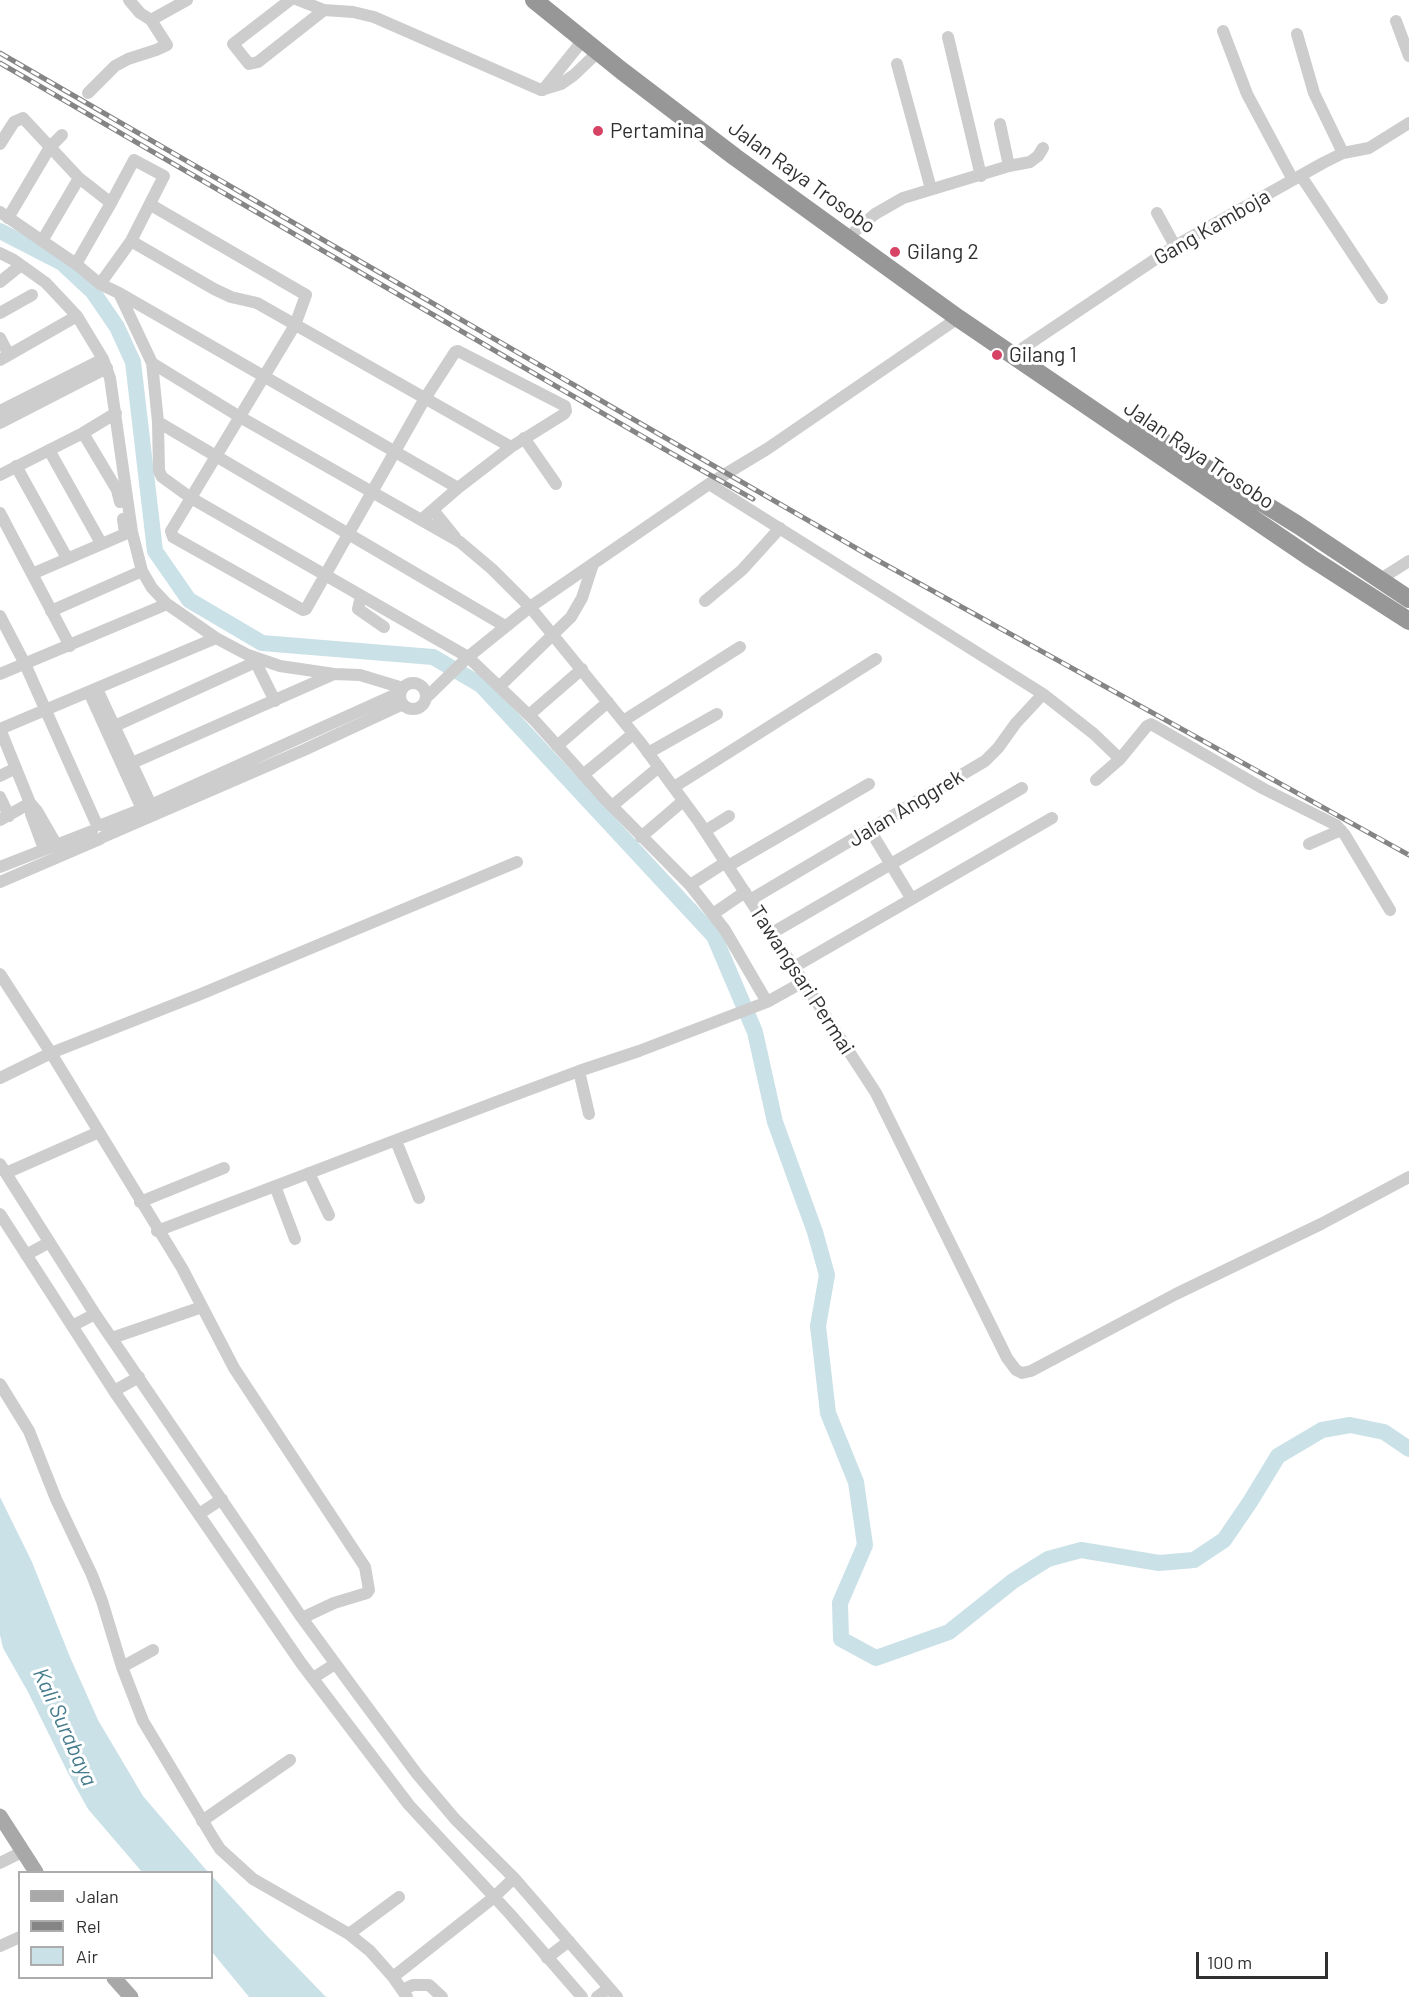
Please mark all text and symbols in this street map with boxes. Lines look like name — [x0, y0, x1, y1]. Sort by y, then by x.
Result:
street label: Jalan Raya Trosobo — [723, 115, 881, 239]
place label: Pertamina — [610, 118, 704, 144]
marker: Pertamina — [591, 124, 605, 138]
street label: Gang Kamboja — [1150, 184, 1274, 270]
place label: Gilang 2 — [907, 239, 979, 265]
marker: Gilang 2 — [888, 245, 902, 259]
place label: Gilang 1 — [1009, 342, 1077, 368]
marker: Gilang 1 — [990, 348, 1004, 362]
street label: Jalan Raya Trosobo — [1119, 395, 1279, 515]
street label: Jalan Anggrek — [844, 764, 968, 852]
street label: Tawangsari Permai — [744, 901, 860, 1059]
water label: Kali Surabaya — [27, 1664, 103, 1790]
legend — [18, 1871, 213, 1979]
text: Jalan — [76, 1885, 119, 1907]
text: Rel — [76, 1915, 101, 1937]
scale bar — [1199, 1940, 1331, 1978]
text: Air — [76, 1945, 98, 1967]
text: 100 m — [1207, 1951, 1252, 1973]

